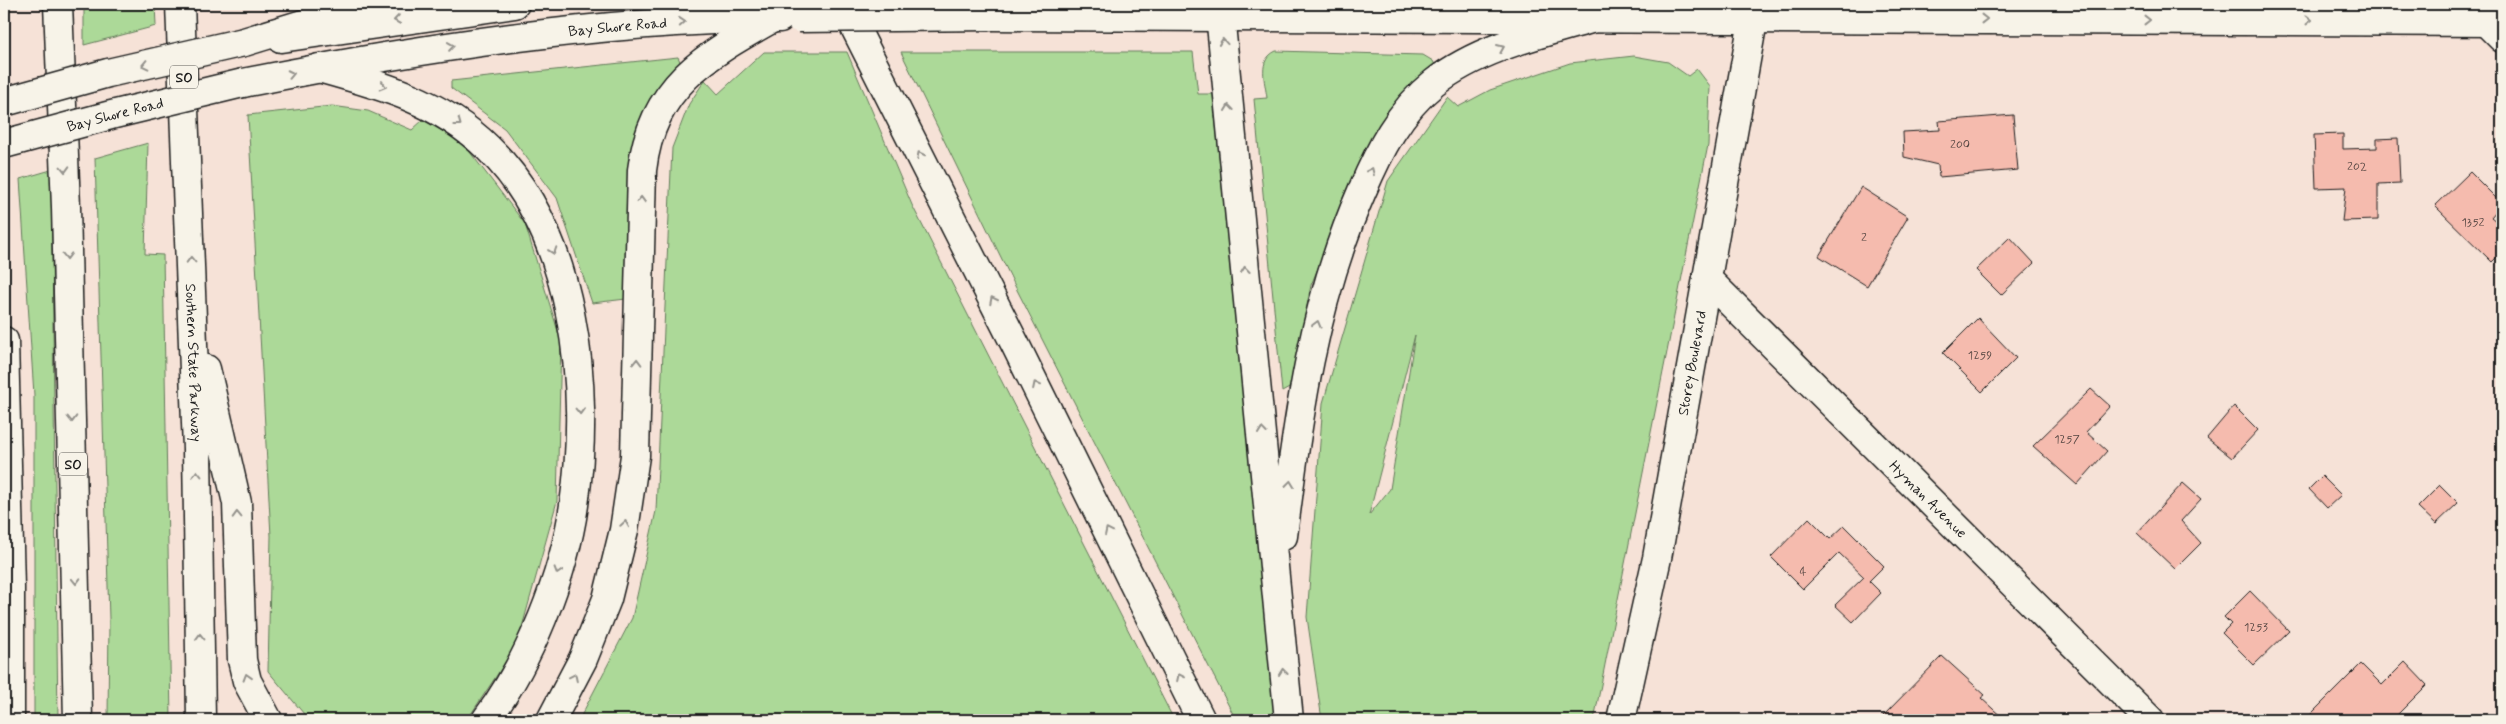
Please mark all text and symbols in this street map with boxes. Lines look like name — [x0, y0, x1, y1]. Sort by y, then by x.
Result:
street label: Bay Shore Road — [567, 13, 668, 42]
one-way arrow — [393, 14, 401, 25]
one-way arrow — [1980, 14, 1988, 24]
one-way arrow — [2143, 15, 2151, 25]
one-way arrow — [2305, 15, 2313, 26]
one-way arrow — [679, 17, 687, 28]
one-way arrow — [1218, 38, 1229, 46]
one-way arrow — [447, 41, 455, 51]
one-way arrow — [1496, 44, 1505, 55]
one-way arrow — [141, 59, 150, 70]
road number: SO — [170, 66, 198, 88]
one-way arrow — [287, 69, 296, 79]
one-way arrow — [378, 80, 386, 90]
street label: Bay Shore Road — [65, 94, 166, 138]
one-way arrow — [1224, 104, 1235, 112]
one-way arrow — [452, 117, 462, 126]
house number: 200 — [1950, 137, 1970, 153]
one-way arrow — [916, 152, 926, 161]
house number: 202 — [2347, 159, 2367, 175]
one-way arrow — [59, 166, 70, 174]
one-way arrow — [1365, 167, 1375, 176]
one-way arrow — [636, 195, 646, 203]
house number: 1352 — [2462, 215, 2485, 231]
house number: 2 — [1861, 230, 1867, 246]
one-way arrow — [547, 247, 557, 255]
one-way arrow — [62, 252, 73, 260]
one-way arrow — [186, 256, 196, 264]
one-way arrow — [1240, 265, 1251, 273]
street label: Southern State Parkway — [180, 283, 206, 442]
one-way arrow — [989, 296, 999, 305]
street label: Storey Boulevard — [1674, 309, 1712, 417]
one-way arrow — [1312, 320, 1322, 328]
house number: 1259 — [1968, 348, 1992, 364]
one-way arrow — [632, 358, 643, 366]
one-way arrow — [1032, 381, 1042, 390]
one-way arrow — [574, 407, 585, 415]
one-way arrow — [66, 415, 77, 423]
one-way arrow — [1256, 427, 1267, 435]
house number: 1257 — [2054, 432, 2080, 448]
road number: SO — [59, 452, 87, 476]
street label: Hyman Avenue — [1884, 457, 1971, 543]
one-way arrow — [192, 470, 202, 478]
one-way arrow — [1284, 479, 1295, 487]
one-way arrow — [232, 511, 242, 518]
one-way arrow — [620, 519, 630, 528]
one-way arrow — [1104, 527, 1114, 536]
house number: 4 — [1800, 564, 1807, 580]
one-way arrow — [553, 566, 563, 575]
one-way arrow — [70, 577, 81, 585]
house number: 1253 — [2244, 620, 2268, 636]
one-way arrow — [195, 632, 205, 640]
one-way arrow — [1278, 667, 1289, 675]
one-way arrow — [242, 673, 252, 681]
one-way arrow — [568, 673, 578, 682]
one-way arrow — [1176, 673, 1186, 682]

